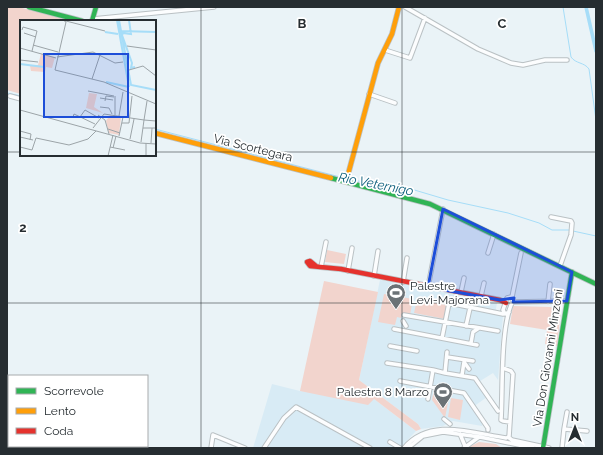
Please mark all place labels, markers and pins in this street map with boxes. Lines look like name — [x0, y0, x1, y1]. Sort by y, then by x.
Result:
place label: Palestre Levi-Majorana — [410, 279, 489, 307]
sports icon: Palestre Levi-Majorana — [385, 282, 407, 310]
sports icon: Palestra 8 Marzo — [432, 381, 454, 409]
place label: Palestra 8 Marzo — [337, 385, 429, 399]

